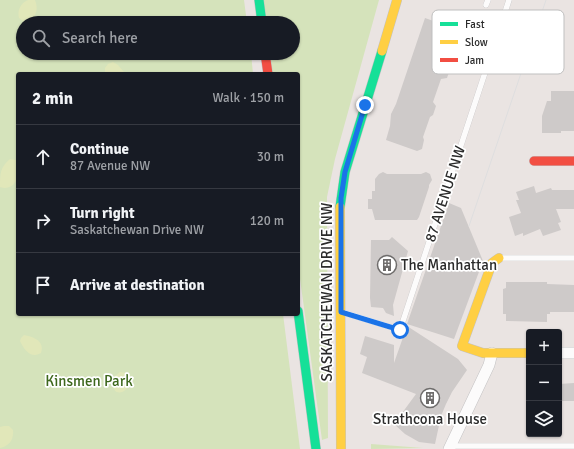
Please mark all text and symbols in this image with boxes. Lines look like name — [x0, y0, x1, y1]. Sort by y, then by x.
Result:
legend — [432, 10, 564, 74]
search box — [16, 16, 300, 60]
text: Fast — [465, 18, 485, 31]
icon: search — [30, 27, 52, 49]
text: Search here — [62, 29, 138, 47]
text: Slow — [465, 36, 488, 49]
text: Jam — [465, 54, 484, 67]
text: 2 min — [32, 88, 73, 109]
text: Walk · 150 m — [213, 90, 284, 106]
route end — [356, 96, 374, 114]
text: Continue — [70, 140, 129, 158]
street label: 87 AVENUE NW — [421, 143, 469, 244]
icon: ahead — [32, 146, 54, 168]
text: 30 m — [257, 149, 284, 165]
text: 87 Avenue NW — [70, 158, 150, 174]
street label: SASKATCHEWAN DRIVE NW — [318, 202, 336, 382]
text: Turn right — [70, 204, 135, 222]
icon: right — [32, 210, 54, 232]
text: 120 m — [250, 213, 284, 229]
text: Saskatchewan Drive NW — [70, 222, 204, 238]
building icon: The Manhattan — [376, 254, 398, 276]
place label: The Manhattan — [401, 256, 497, 274]
icon: arrive — [32, 274, 54, 296]
text: Arrive at destination — [70, 276, 205, 294]
route start — [391, 321, 409, 339]
map controls — [526, 329, 562, 437]
button: + — [526, 329, 562, 365]
button: − — [526, 365, 562, 401]
park label: Kinsmen Park — [45, 372, 133, 390]
building icon: Strathcona House — [419, 387, 441, 409]
button: layers — [526, 401, 562, 437]
place label: Strathcona House — [373, 410, 487, 428]

